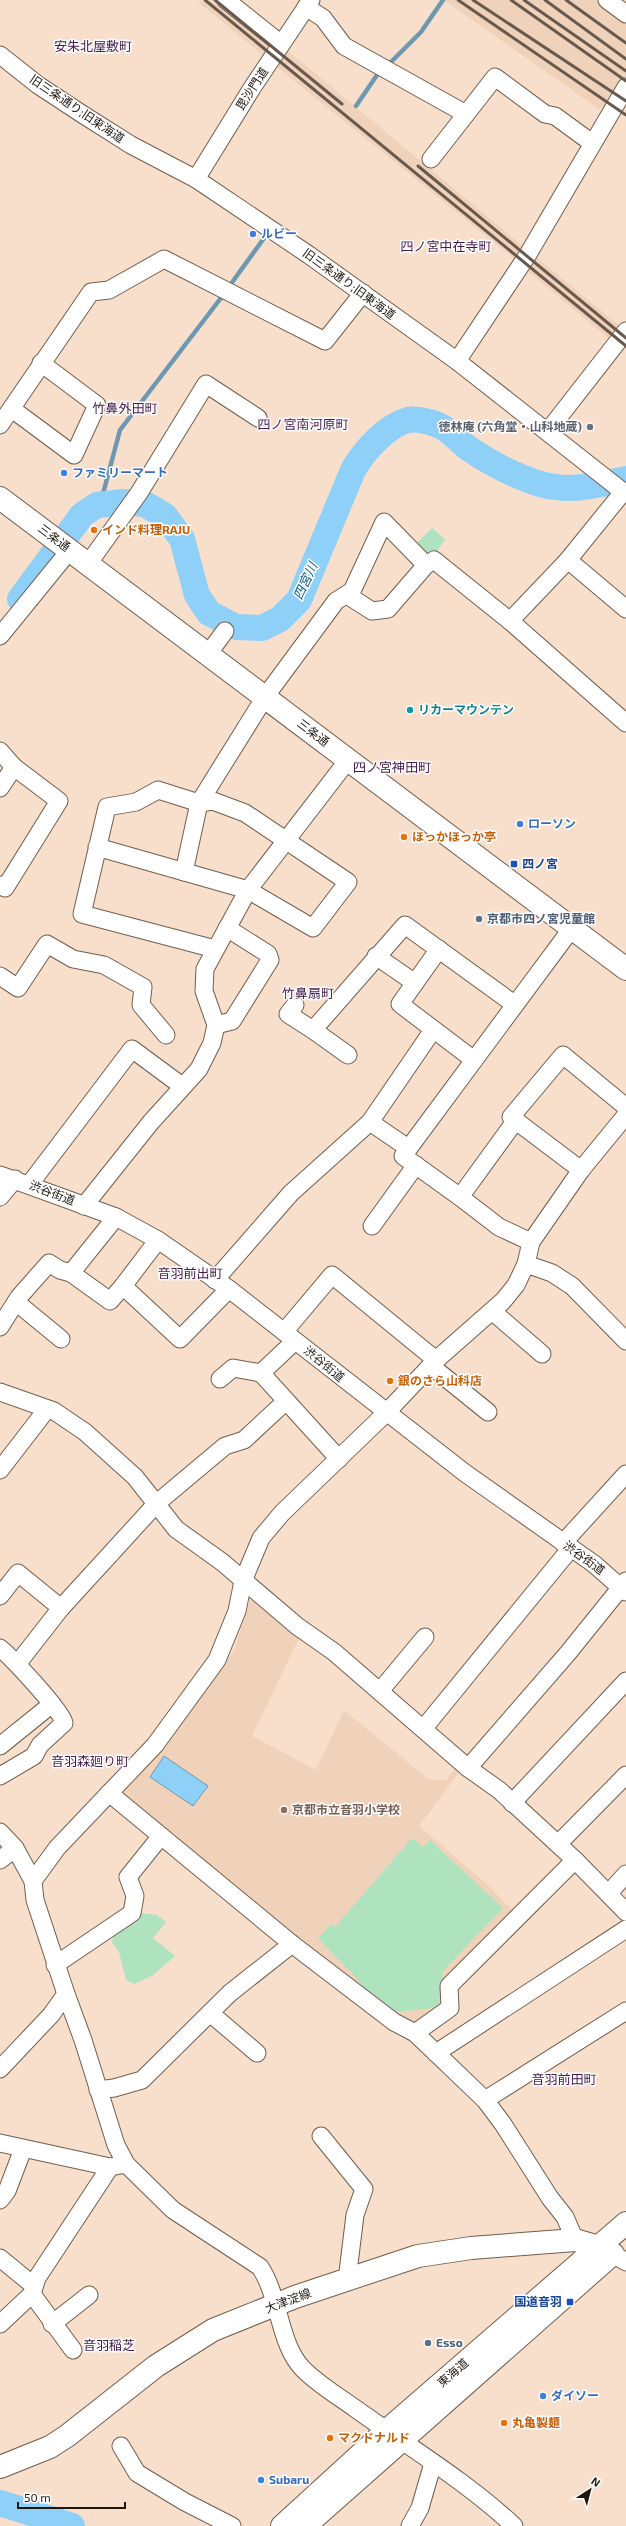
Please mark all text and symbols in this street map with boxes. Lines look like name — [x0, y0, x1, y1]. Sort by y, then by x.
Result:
district label: 安朱北屋敷町 — [54, 38, 132, 54]
street label: 毘沙門道 — [232, 65, 270, 112]
street label: 旧三条通り;旧東海道 — [28, 71, 127, 145]
place label: ルビー — [261, 226, 297, 240]
marker: ルビー — [248, 229, 258, 239]
district label: 四ノ宮中在寺町 — [400, 238, 492, 254]
street label: 旧三条通り;旧東海道 — [301, 245, 399, 321]
district label: 竹鼻外田町 — [92, 400, 158, 416]
district label: 四ノ宮南河原町 — [257, 416, 349, 432]
place label: 徳林庵 (六角堂・山科地蔵) — [439, 419, 582, 433]
marker: 徳林庵 (六角堂・山科地蔵) — [585, 422, 595, 432]
place label: ファミリーマート — [72, 465, 168, 479]
marker: ファミリーマート — [59, 468, 69, 478]
street label: 三条通 — [36, 521, 73, 554]
place label: インド料理RAJU — [102, 522, 190, 536]
marker: インド料理RAJU — [89, 525, 99, 535]
water label: 四宮川 — [290, 558, 321, 602]
place label: リカーマウンテン — [418, 702, 514, 716]
marker: リカーマウンテン — [405, 705, 415, 715]
street label: 三条通 — [295, 716, 332, 749]
district label: 四ノ宮神田町 — [353, 759, 431, 775]
place label: ローソン — [528, 816, 576, 830]
marker: ローソン — [515, 819, 525, 829]
place label: ほっかほっか亭 — [412, 829, 496, 843]
marker: ほっかほっか亭 — [399, 832, 409, 842]
place label: 四ノ宮 — [522, 856, 558, 870]
marker: 四ノ宮 — [509, 859, 519, 869]
place label: 京都市四ノ宮児童館 — [487, 911, 595, 925]
marker: 京都市四ノ宮児童館 — [474, 914, 484, 924]
district label: 竹鼻扇町 — [282, 985, 334, 1001]
street label: 渋谷街道 — [27, 1177, 77, 1207]
district label: 音羽前出町 — [157, 1265, 223, 1281]
street label: 渋谷街道 — [302, 1343, 348, 1384]
place label: 銀のさら山科店 — [397, 1373, 482, 1387]
marker: 銀のさら山科店 — [385, 1376, 395, 1386]
street label: 渋谷街道 — [561, 1537, 608, 1577]
district label: 音羽森廻り町 — [51, 1753, 129, 1769]
place label: 京都市立音羽小学校 — [292, 1802, 400, 1816]
marker: 京都市立音羽小学校 — [279, 1805, 289, 1815]
district label: 音羽前田町 — [531, 2071, 597, 2087]
street label: 大津淀線 — [263, 2285, 313, 2315]
place label: 国道音羽 — [514, 2294, 562, 2308]
marker: 国道音羽 — [565, 2297, 575, 2307]
place label: Esso — [436, 2335, 463, 2349]
district label: 音羽稲芝 — [83, 2337, 135, 2353]
marker: Esso — [423, 2338, 433, 2348]
street label: 東海道 — [434, 2355, 471, 2389]
place label: ダイソー — [551, 2388, 599, 2402]
marker: ダイソー — [538, 2391, 548, 2401]
place label: 丸亀製麺 — [512, 2415, 560, 2429]
marker: 丸亀製麺 — [499, 2418, 509, 2428]
place label: マクドナルド — [338, 2430, 410, 2444]
marker: マクドナルド — [325, 2433, 335, 2443]
north arrow — [570, 2470, 610, 2510]
place label: Subaru — [269, 2472, 309, 2486]
text: N — [589, 2474, 603, 2489]
marker: Subaru — [256, 2475, 266, 2485]
scale bar — [18, 2484, 125, 2510]
text: 50 m — [24, 2490, 51, 2504]

